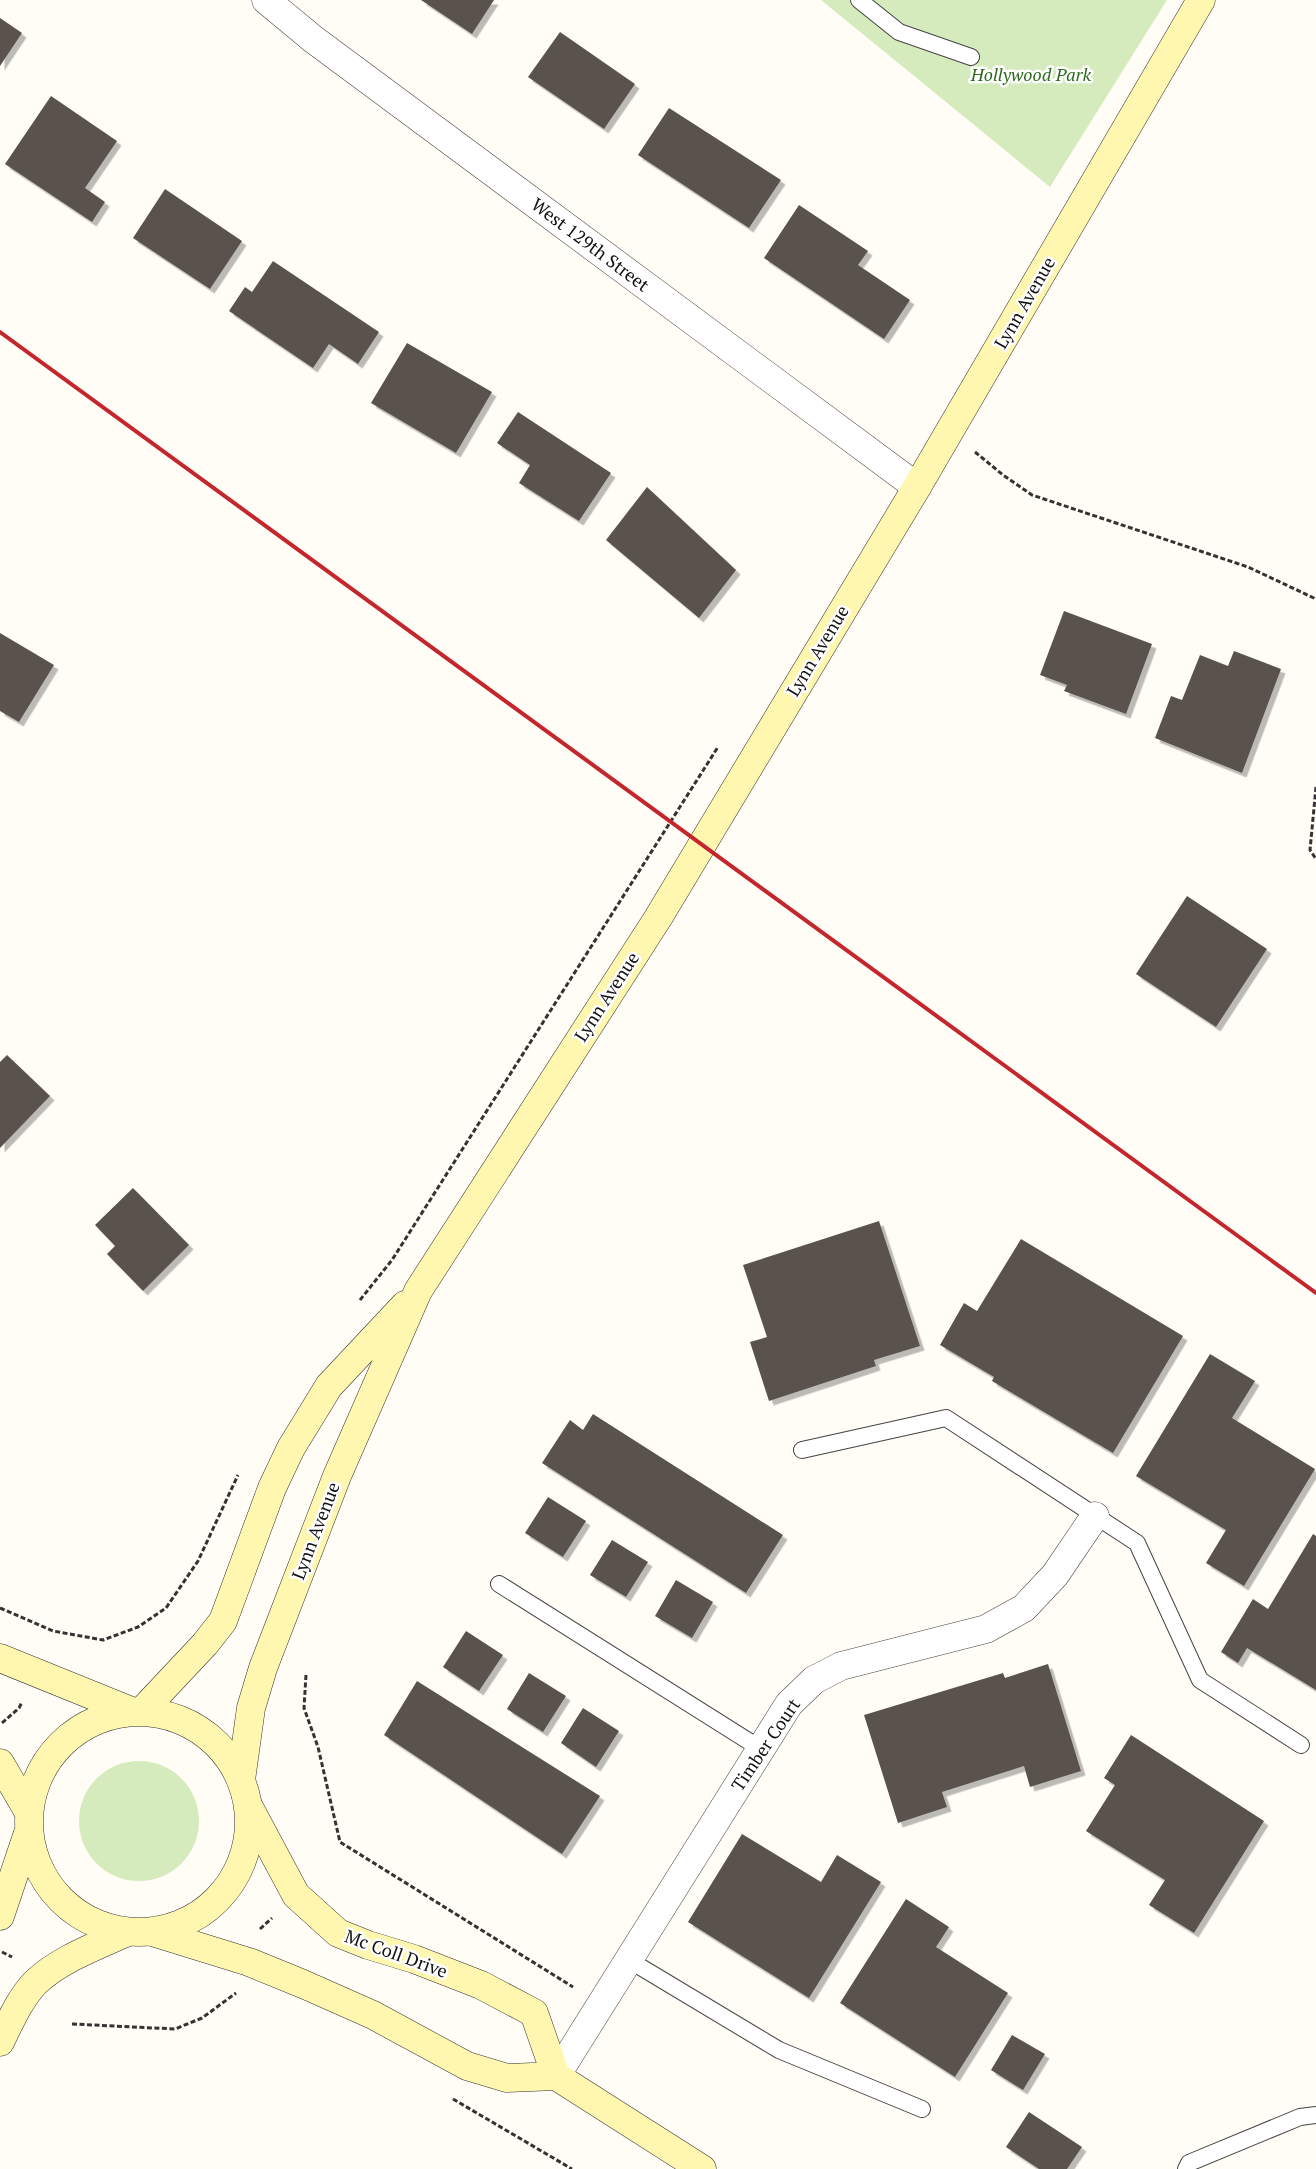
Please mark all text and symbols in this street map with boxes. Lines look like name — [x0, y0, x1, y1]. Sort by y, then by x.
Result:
park label: Hollywood Park — [970, 62, 1092, 86]
street label: West 129th Street — [527, 192, 655, 297]
street label: Lynn Avenue — [988, 252, 1060, 353]
street label: Lynn Avenue — [780, 600, 854, 701]
street label: Lynn Avenue — [568, 947, 644, 1046]
street label: Lynn Avenue — [286, 1479, 345, 1583]
street label: Timber Court — [725, 1693, 805, 1796]
street label: Mc Coll Drive — [342, 1923, 451, 1983]

